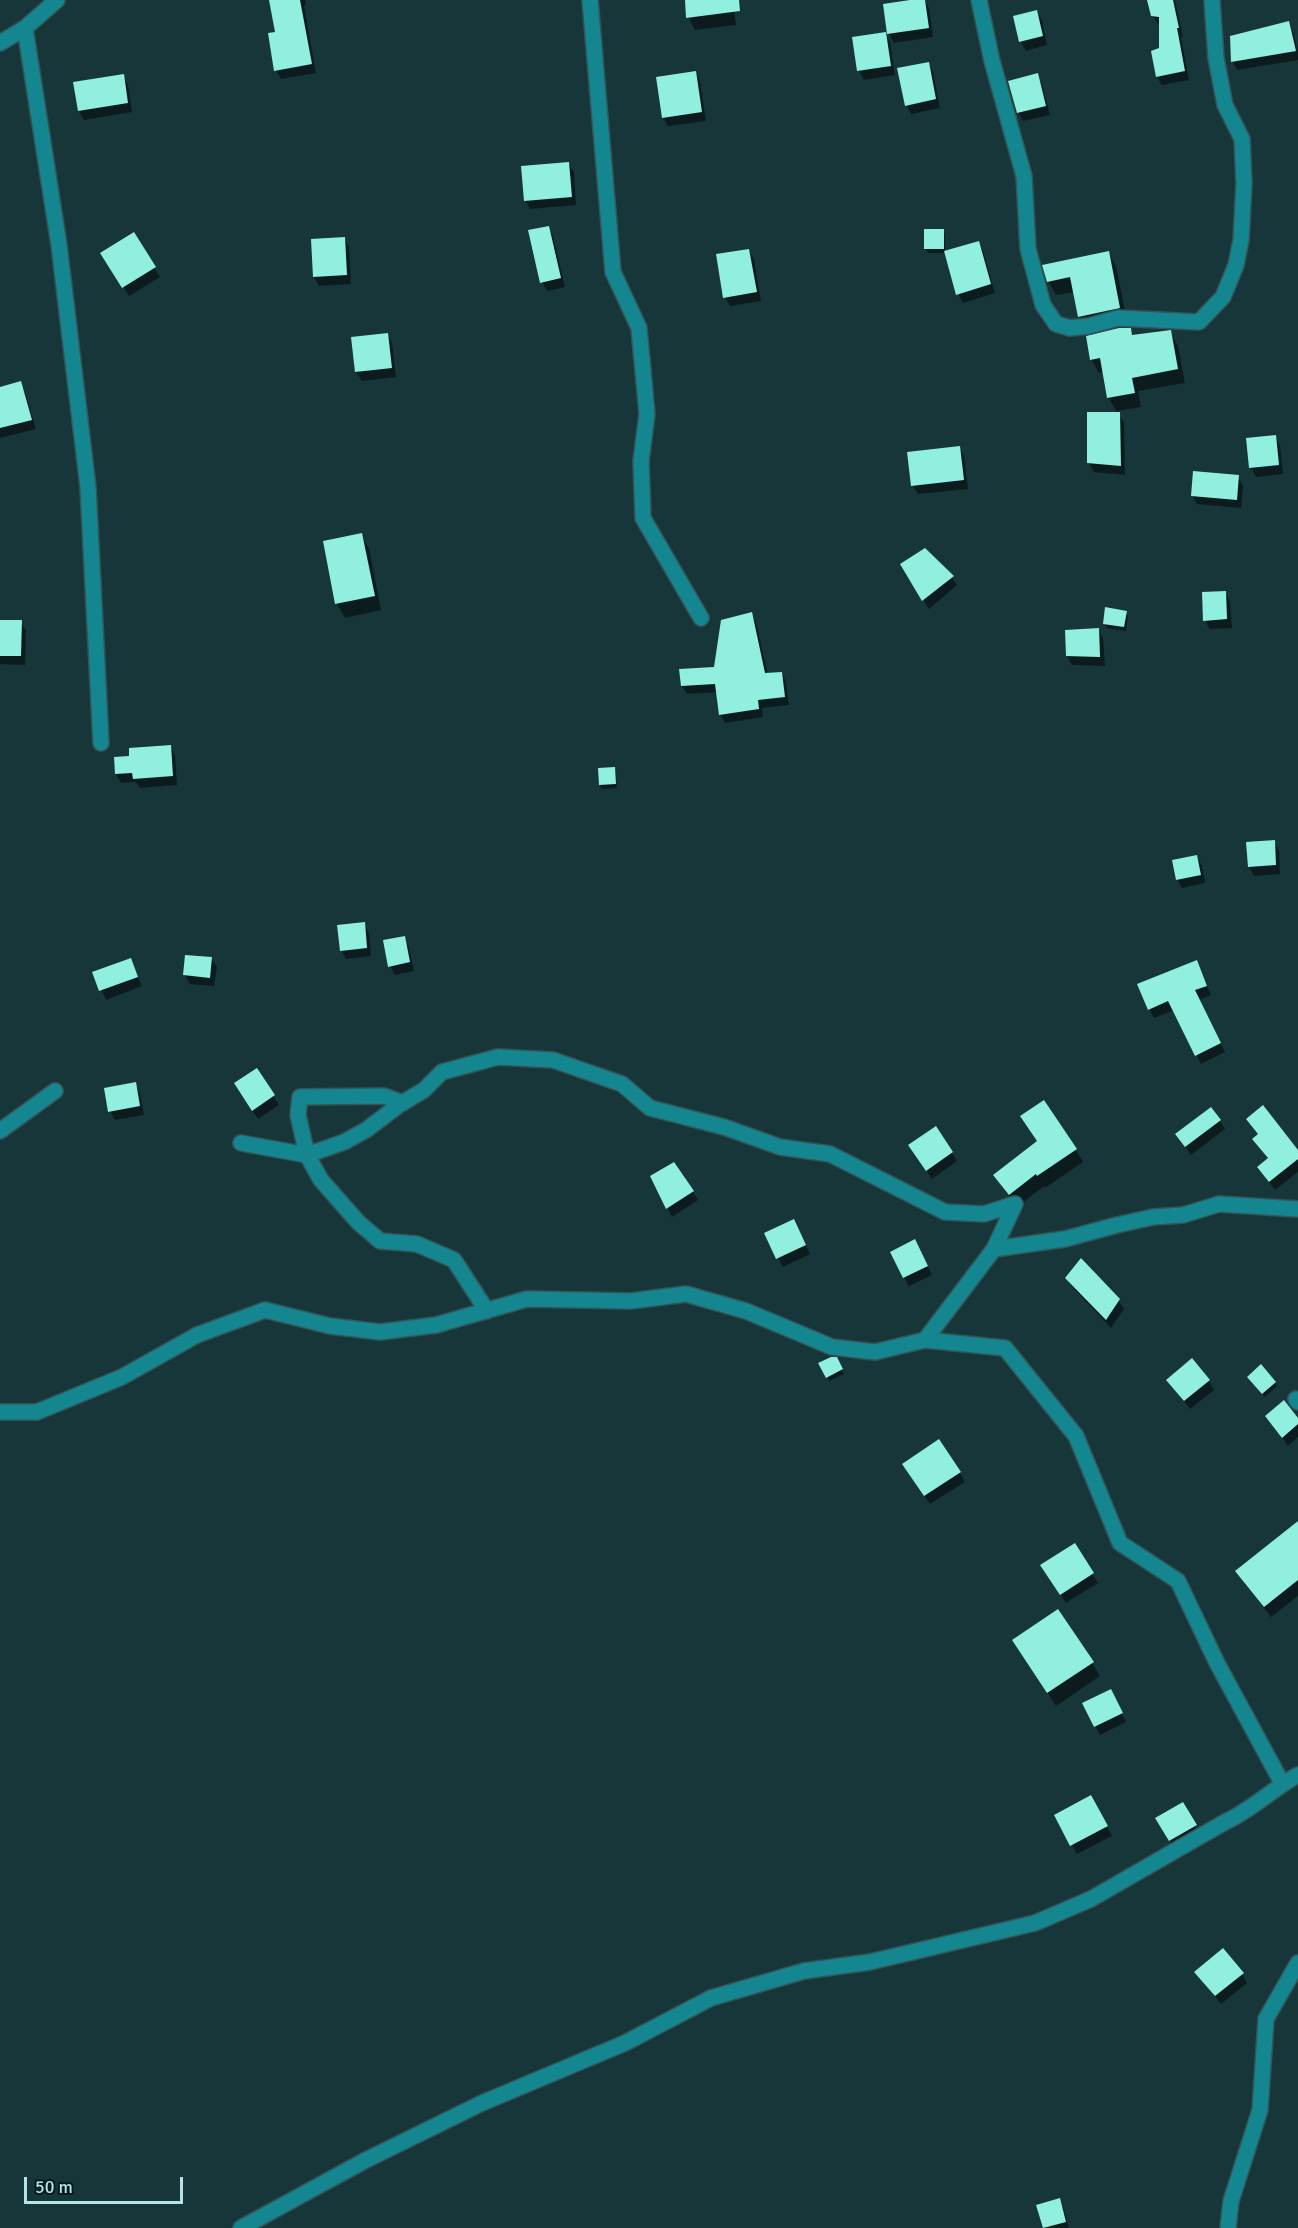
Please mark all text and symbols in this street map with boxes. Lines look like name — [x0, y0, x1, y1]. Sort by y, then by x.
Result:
scale bar — [27, 2165, 186, 2203]
text: 50 m — [35, 2176, 73, 2198]

